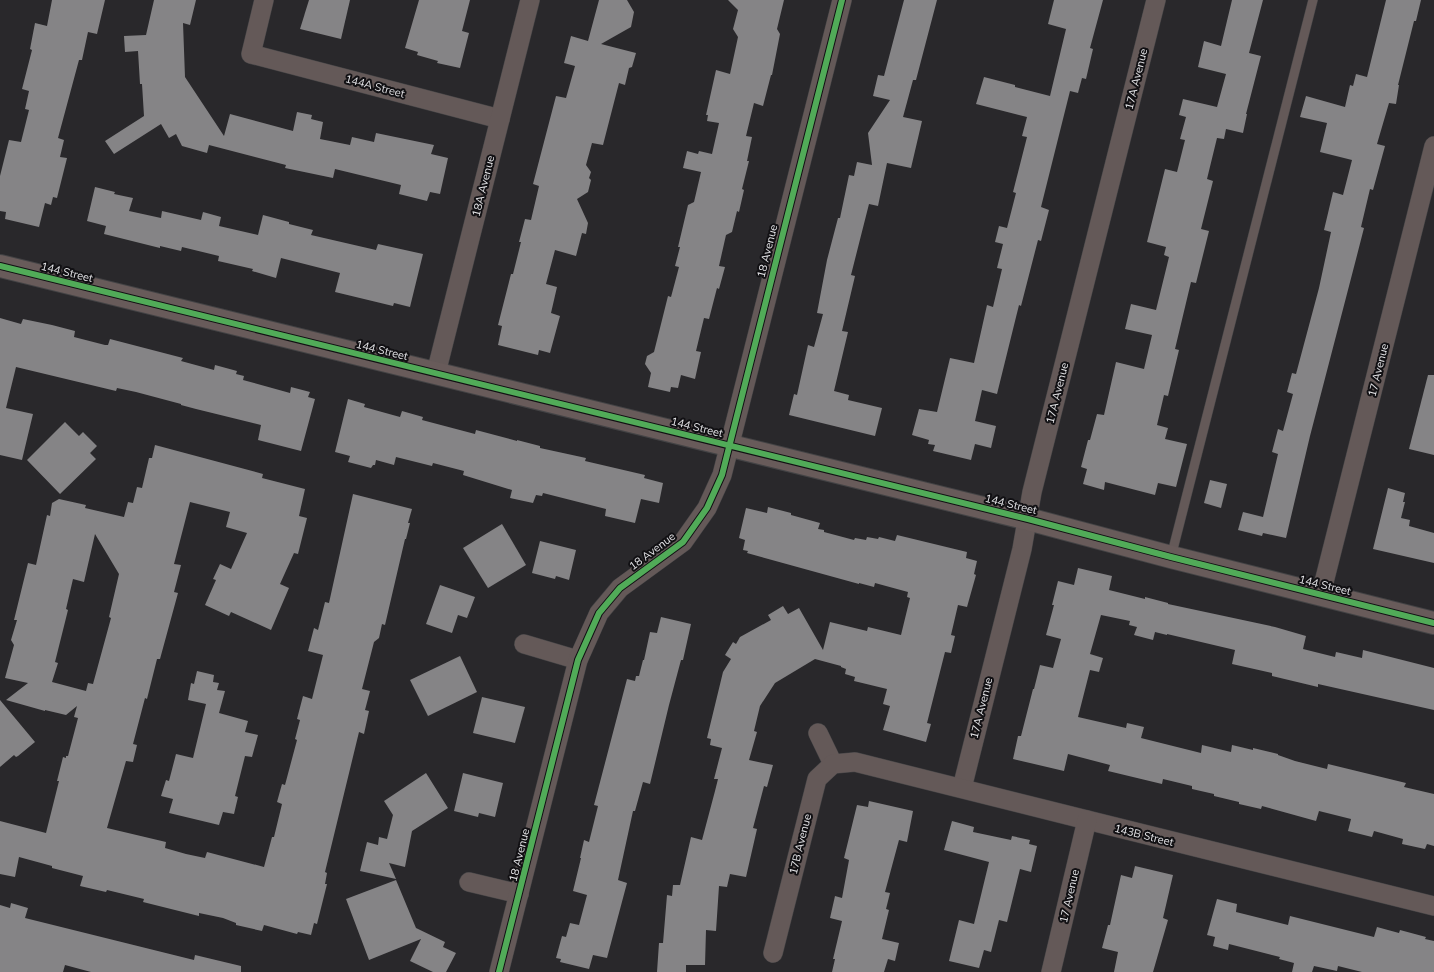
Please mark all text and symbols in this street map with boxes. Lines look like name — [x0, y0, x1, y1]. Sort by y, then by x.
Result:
street label: 17A Avenue — [1122, 47, 1150, 111]
street label: 144A Street — [344, 71, 406, 101]
street label: 18A Avenue — [469, 154, 497, 218]
street label: 18 Avenue — [754, 223, 780, 279]
street label: 144 Street — [40, 259, 95, 285]
street label: 144 Street — [355, 337, 410, 363]
street label: 17 Avenue — [1365, 342, 1391, 398]
street label: 17A Avenue — [1043, 361, 1071, 425]
street label: 144 Street — [670, 414, 725, 440]
street label: 144 Street — [984, 491, 1039, 517]
street label: 18 Avenue — [626, 529, 678, 573]
street label: 144 Street — [1298, 572, 1353, 598]
street label: 17A Avenue — [967, 676, 995, 740]
street label: 17B Avenue — [786, 812, 814, 876]
street label: 143B Street — [1113, 821, 1175, 849]
street label: 18 Avenue — [506, 827, 532, 883]
street label: 17 Avenue — [1056, 868, 1082, 924]

